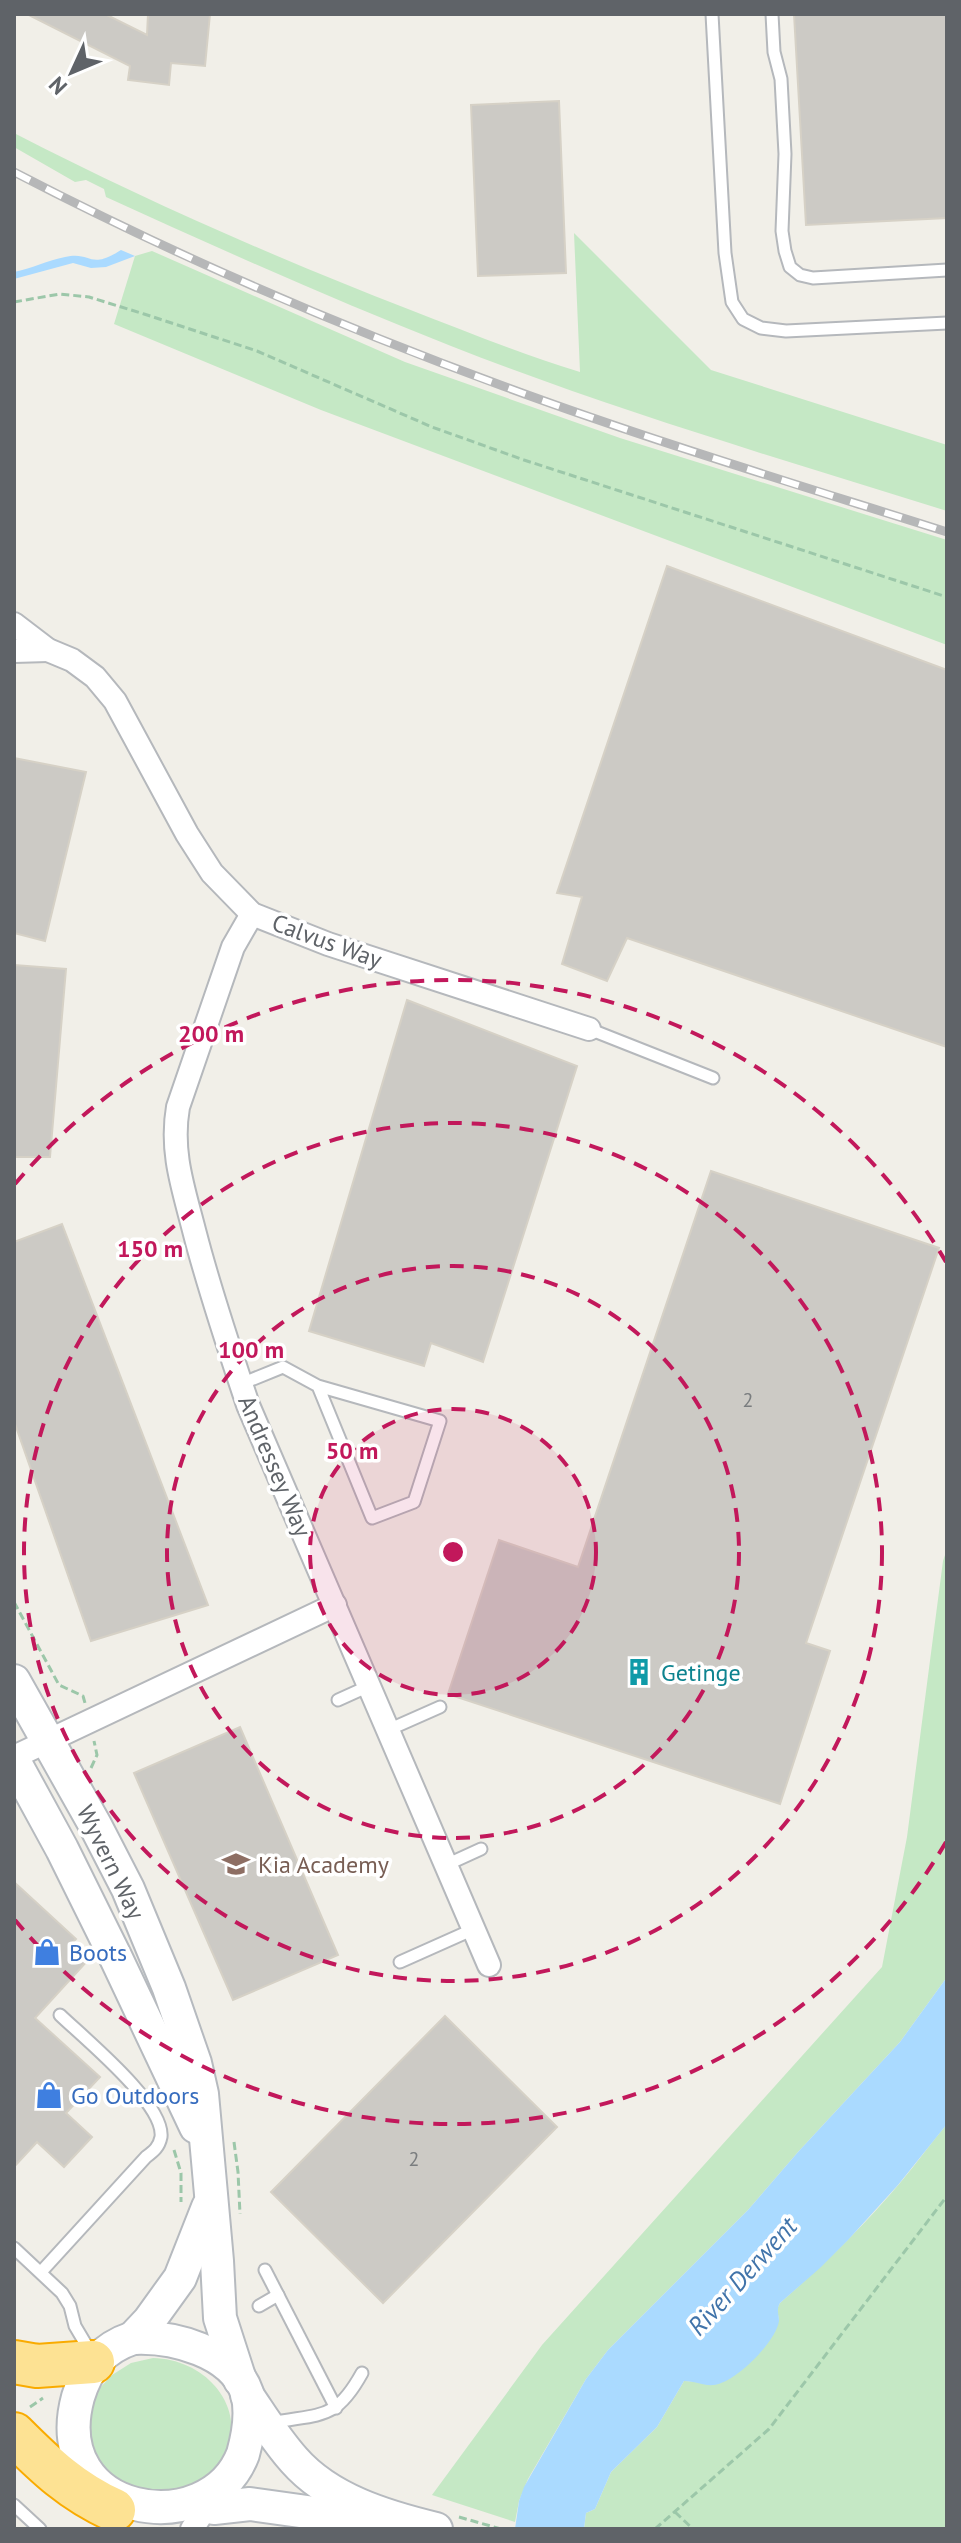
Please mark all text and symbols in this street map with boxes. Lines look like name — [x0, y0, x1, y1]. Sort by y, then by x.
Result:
north arrow — [32, 32, 112, 112]
text: N — [43, 71, 73, 101]
street label: Calvus Way — [268, 907, 386, 975]
text: 200 m — [178, 1018, 244, 1049]
text: 150 m — [117, 1233, 183, 1264]
text: 100 m — [218, 1334, 284, 1365]
house number: 2 — [743, 1387, 753, 1413]
street label: Andressey Way — [231, 1391, 319, 1541]
text: 50 m — [326, 1435, 378, 1466]
centre of rings — [439, 1538, 467, 1566]
building icon: Getinge — [624, 1657, 654, 1687]
place label: Getinge — [661, 1657, 741, 1688]
street label: Wyvern Way — [70, 1800, 152, 1924]
school or university icon: Kia Academy — [221, 1849, 251, 1879]
place label: Kia Academy — [258, 1849, 389, 1880]
shop icon: Boots — [32, 1937, 62, 1967]
place label: Boots — [69, 1937, 127, 1968]
shop icon: Go Outdoors — [34, 2080, 64, 2110]
place label: Go Outdoors — [71, 2080, 199, 2111]
house number: 2 — [409, 2146, 419, 2172]
water label: River Derwent — [680, 2209, 805, 2342]

